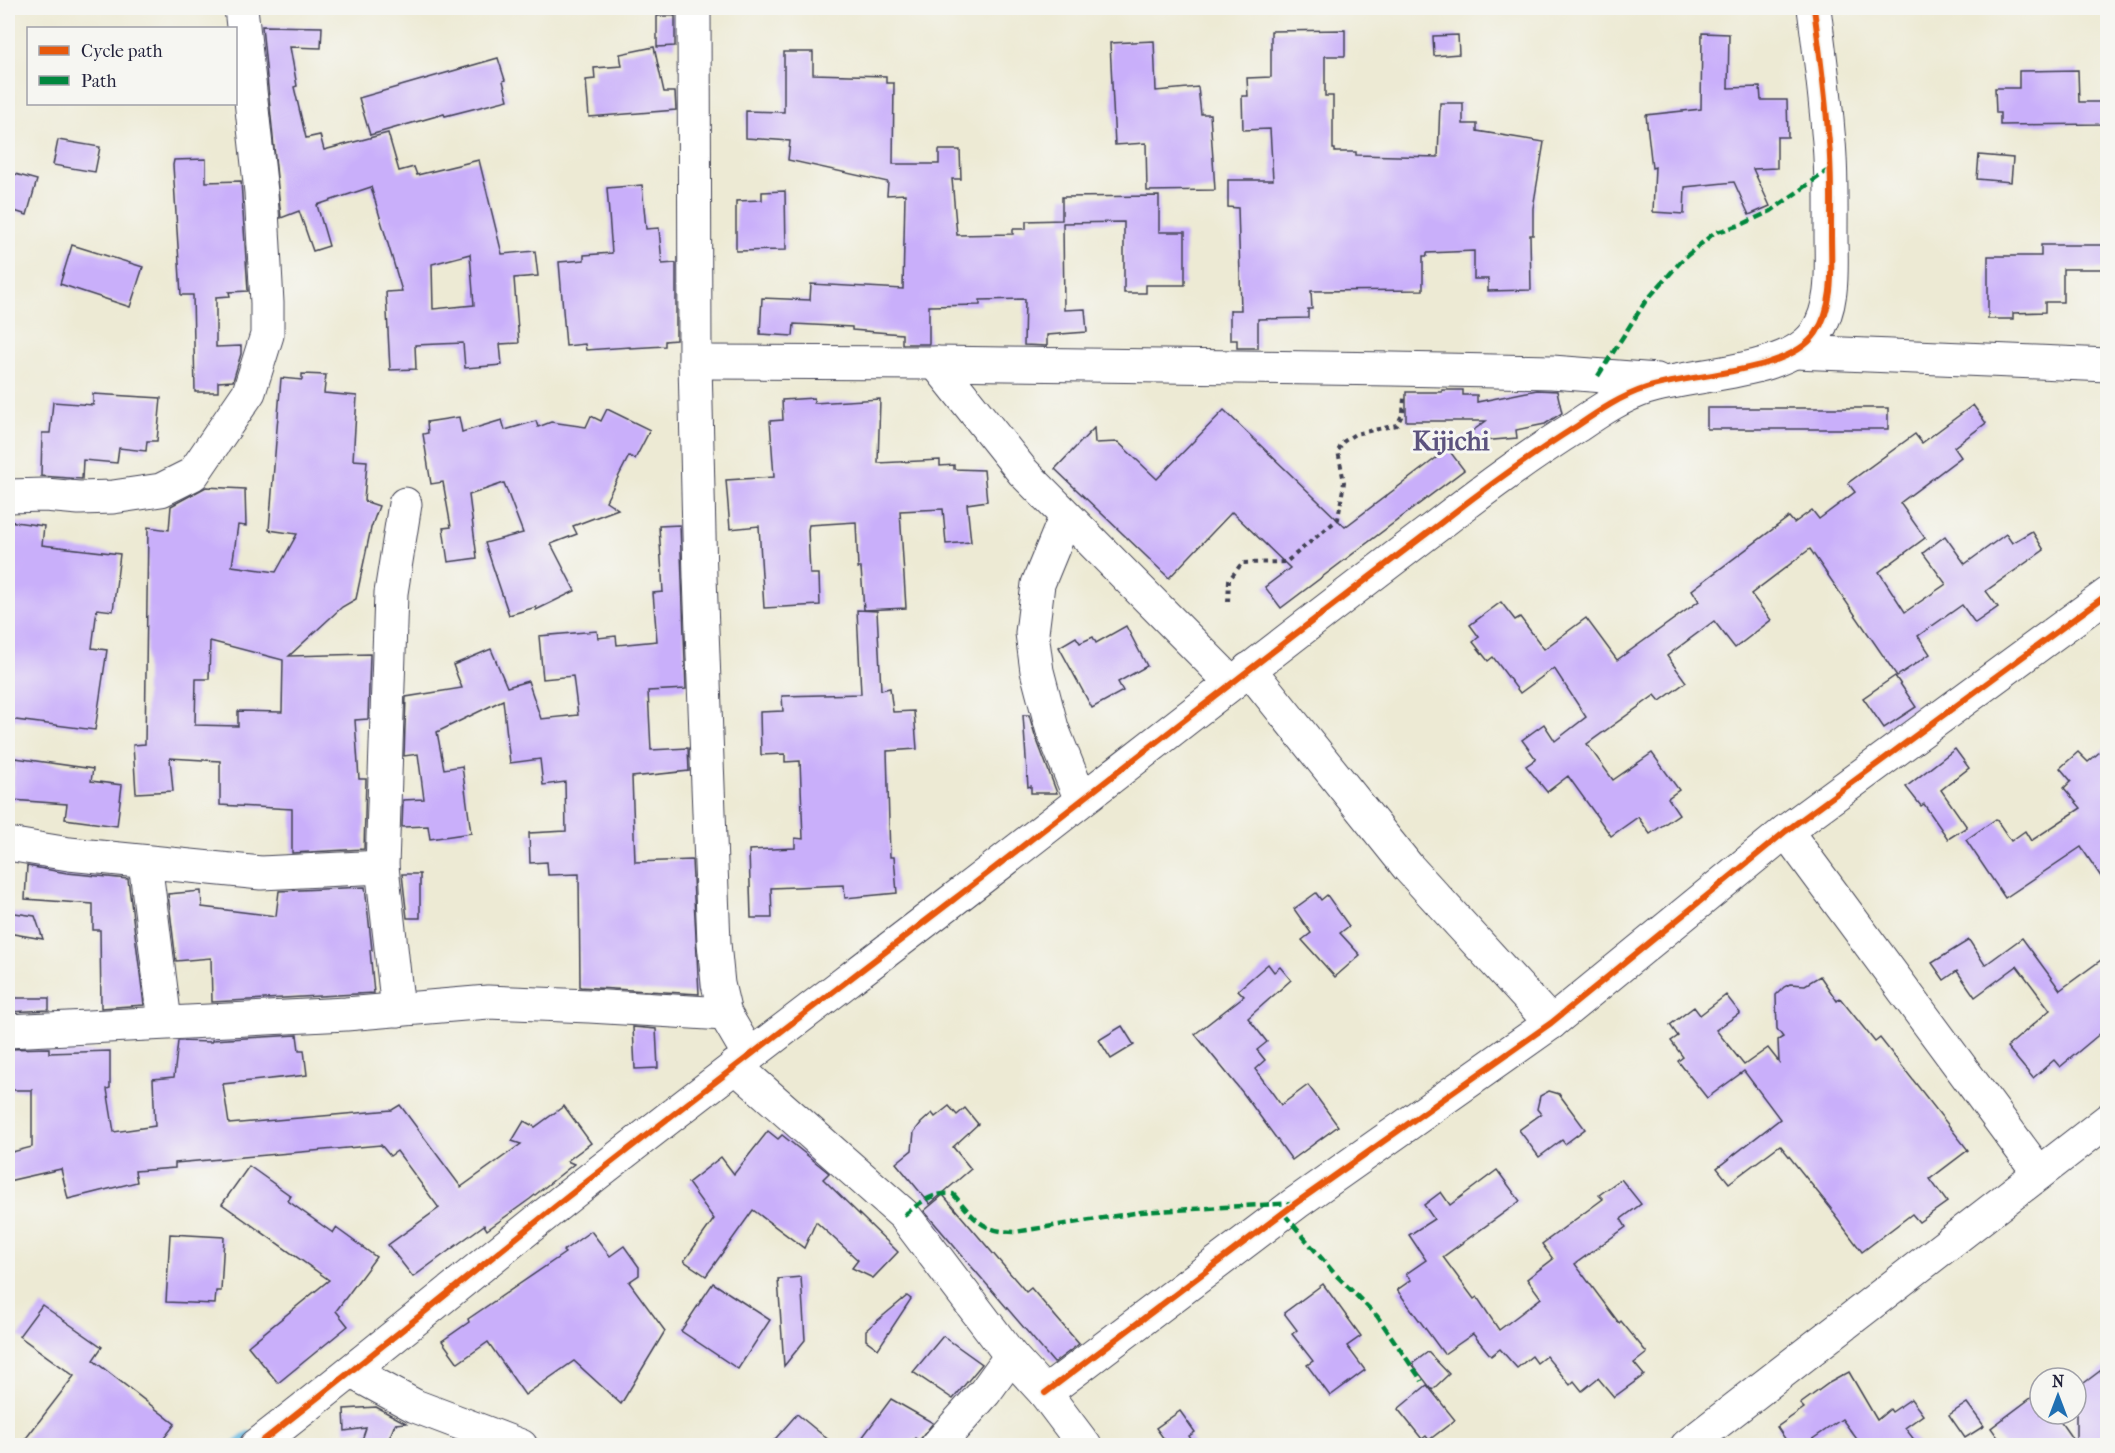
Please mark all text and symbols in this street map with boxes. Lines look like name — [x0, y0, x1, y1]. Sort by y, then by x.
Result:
legend — [27, 27, 237, 105]
text: Cycle path — [81, 41, 162, 62]
text: Path — [81, 71, 117, 92]
district label: Kijichi — [1412, 425, 1491, 457]
north arrow — [2028, 1366, 2088, 1426]
text: N — [2052, 1372, 2065, 1391]

